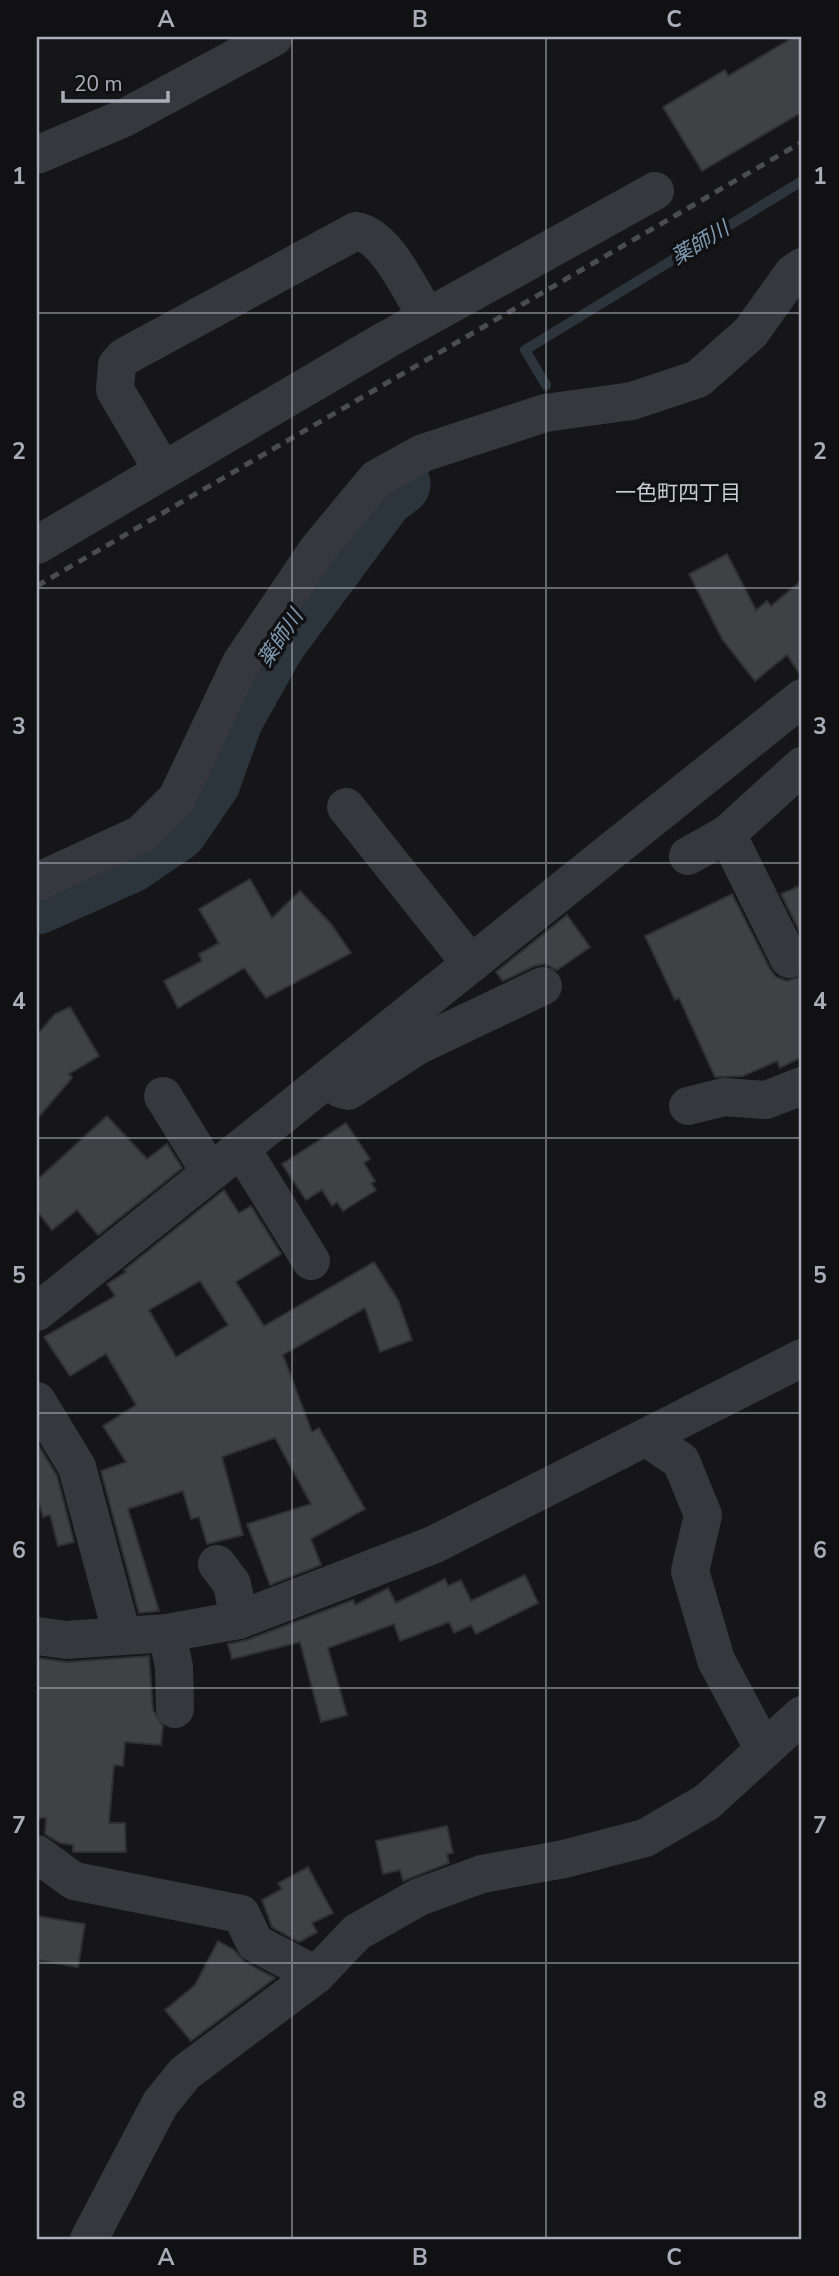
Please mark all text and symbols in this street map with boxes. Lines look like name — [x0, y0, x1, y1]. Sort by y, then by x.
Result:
text: A — [157, 4, 175, 35]
text: B — [412, 4, 428, 35]
text: C — [666, 4, 682, 35]
scale bar — [63, 60, 168, 104]
text: 20 m — [74, 70, 123, 98]
text: 1 — [12, 161, 26, 192]
text: 1 — [813, 161, 827, 192]
water label: 薬師川 — [666, 214, 736, 271]
text: 2 — [12, 436, 26, 467]
text: 2 — [813, 436, 827, 467]
district label: 一色町四丁目 — [615, 479, 741, 507]
water label: 薬師川 — [251, 602, 310, 672]
text: 3 — [12, 711, 26, 742]
text: 3 — [813, 711, 827, 742]
text: 4 — [12, 986, 26, 1017]
text: 4 — [813, 986, 827, 1017]
text: 5 — [12, 1260, 26, 1291]
text: 5 — [813, 1260, 827, 1291]
text: 6 — [12, 1535, 26, 1566]
text: 6 — [813, 1535, 827, 1566]
text: 7 — [12, 1810, 26, 1841]
text: 7 — [813, 1810, 827, 1841]
text: 8 — [12, 2085, 26, 2116]
text: 8 — [813, 2085, 827, 2116]
text: A — [157, 2242, 175, 2273]
text: B — [412, 2242, 428, 2273]
text: C — [666, 2242, 682, 2273]

